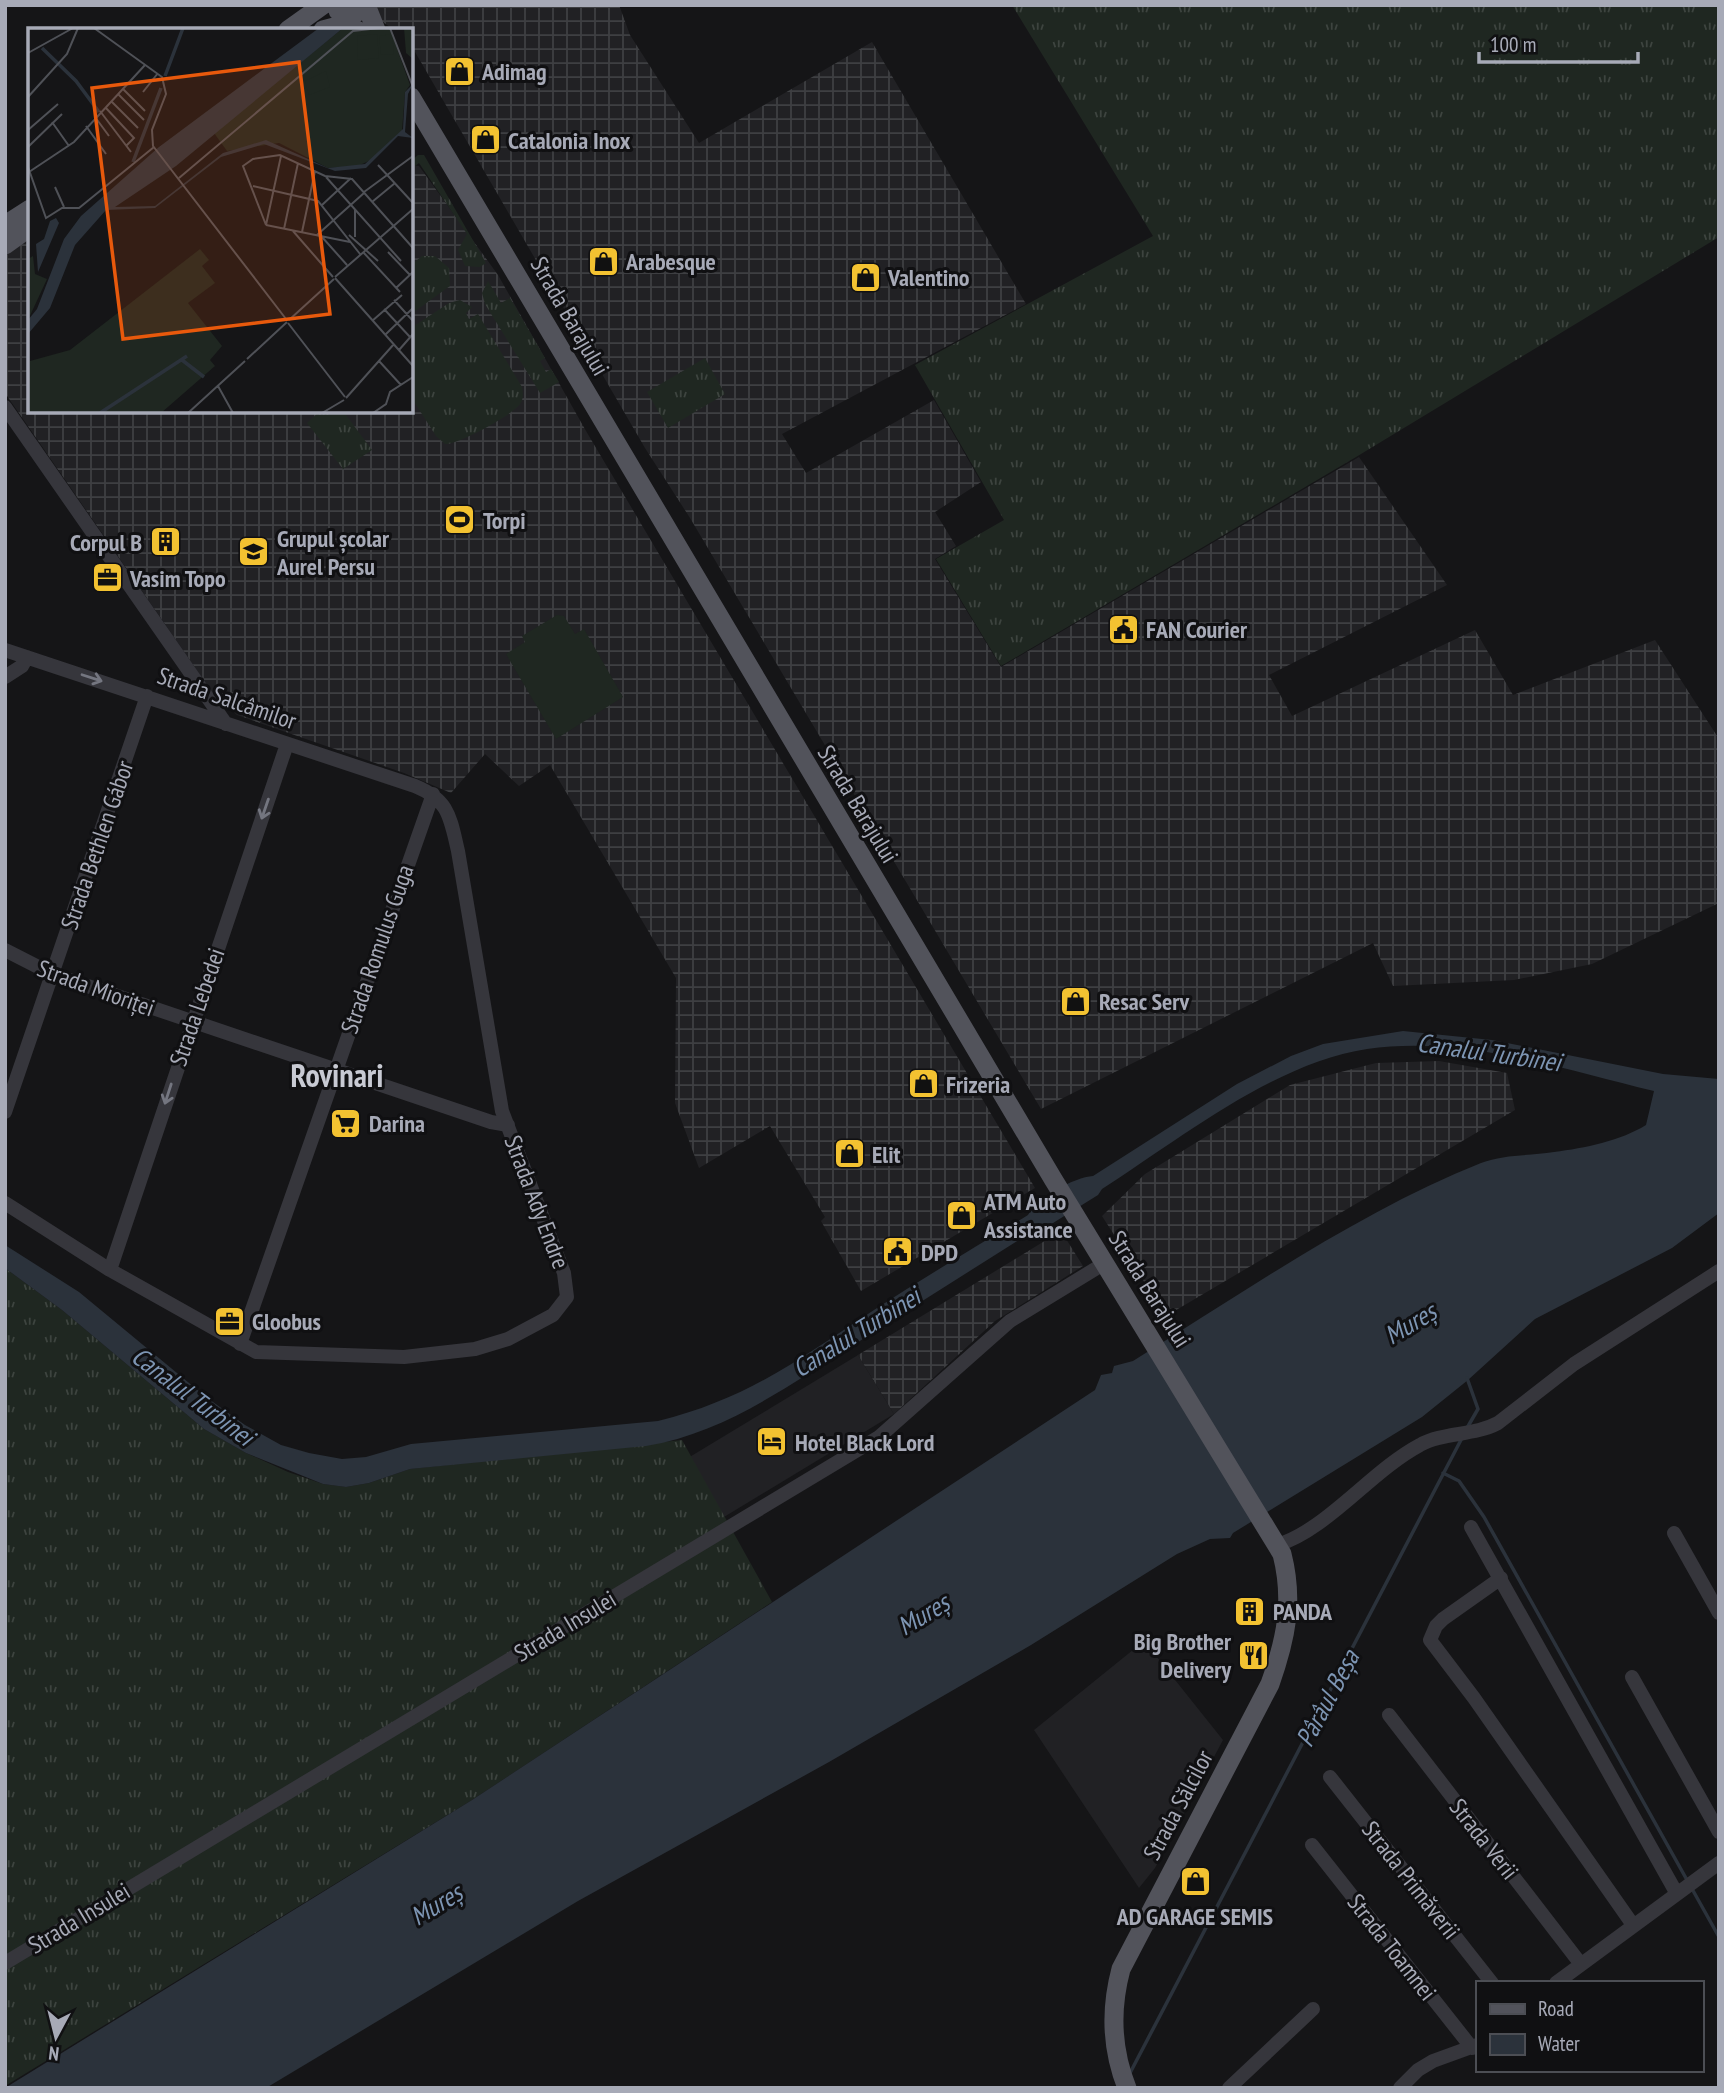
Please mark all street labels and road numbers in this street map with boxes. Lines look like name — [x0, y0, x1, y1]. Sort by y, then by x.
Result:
street label: Strada Barajului — [524, 251, 616, 381]
street label: Strada Salcâmilor — [153, 660, 301, 736]
street label: Strada Barajului — [811, 739, 905, 869]
street label: Strada Bethlen Gábor — [54, 756, 141, 933]
street label: Strada Romulus Guga — [334, 860, 420, 1038]
street label: Strada Lebedei — [162, 944, 232, 1070]
street label: Strada Mioriței — [33, 953, 159, 1023]
street label: Strada Ady Endre — [497, 1131, 577, 1273]
street label: Strada Barajului — [1102, 1225, 1198, 1353]
street label: Strada Insulei — [508, 1583, 622, 1669]
street label: Strada Sălcilor — [1136, 1744, 1220, 1865]
street label: Strada Verii — [1443, 1792, 1525, 1886]
street label: Strada Primăverii — [1355, 1815, 1467, 1945]
street label: Strada Insulei — [22, 1875, 136, 1961]
street label: Strada Toamnei — [1341, 1887, 1443, 2007]

